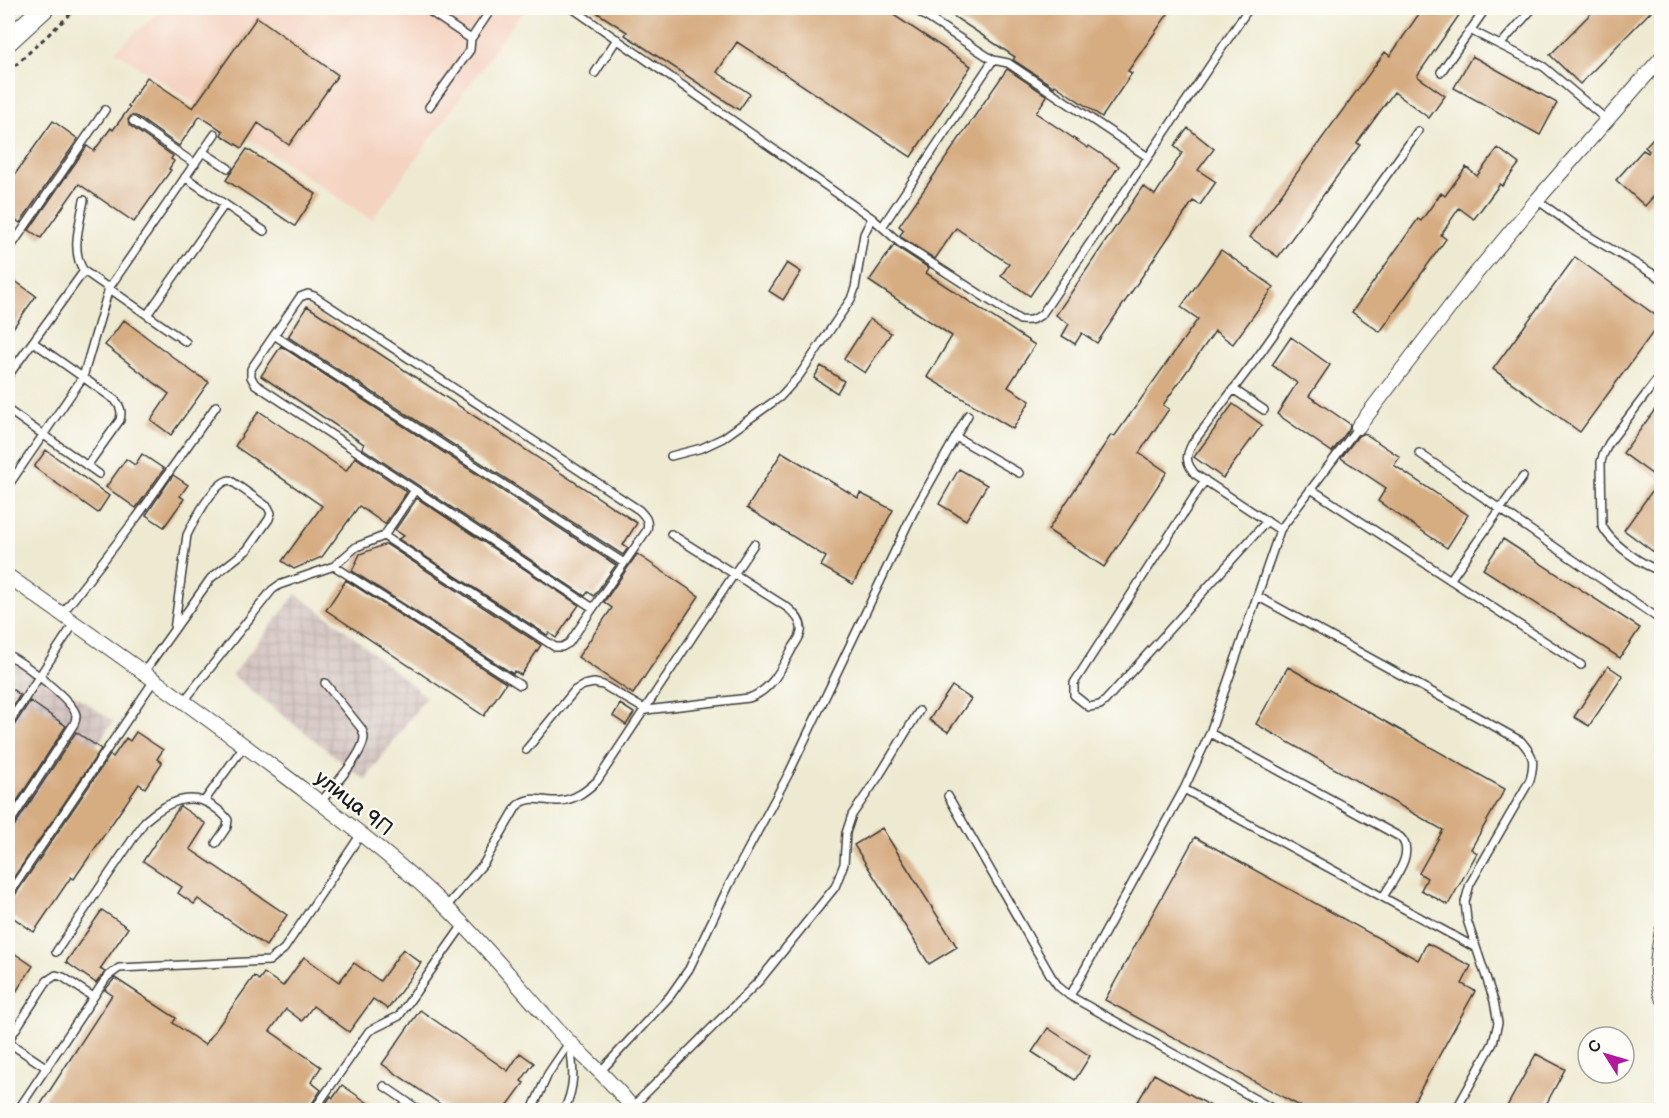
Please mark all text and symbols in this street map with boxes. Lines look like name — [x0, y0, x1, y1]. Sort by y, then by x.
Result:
street label: улица 9П — [310, 765, 398, 841]
north arrow — [1576, 1025, 1636, 1085]
text: С — [1584, 1037, 1606, 1057]

